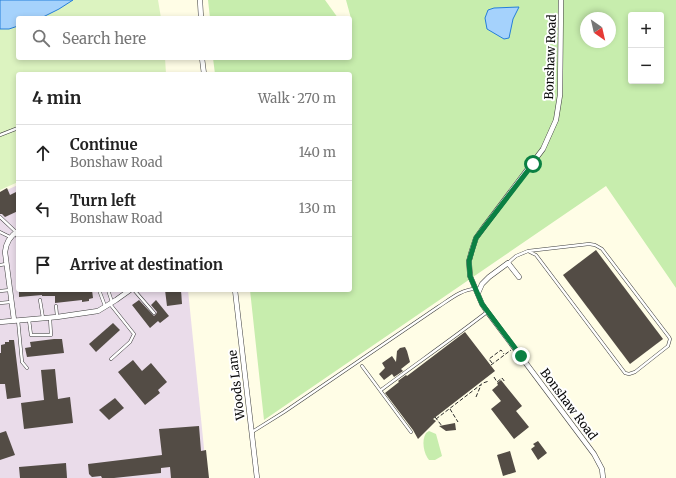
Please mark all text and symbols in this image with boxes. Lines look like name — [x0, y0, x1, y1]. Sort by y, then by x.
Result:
north arrow — [580, 12, 616, 48]
map controls — [628, 12, 664, 84]
button: + — [628, 12, 664, 48]
street label: Bonshaw Road — [541, 14, 559, 100]
search box — [16, 16, 352, 60]
icon: search — [30, 27, 52, 49]
text: Search here — [62, 29, 146, 48]
button: − — [628, 48, 664, 84]
text: 4 min — [32, 87, 81, 109]
text: Walk · 270 m — [258, 90, 336, 107]
text: Continue — [70, 135, 138, 154]
icon: ahead — [32, 142, 54, 164]
text: 140 m — [299, 144, 336, 161]
text: Bonshaw Road — [70, 154, 163, 171]
route start — [524, 155, 542, 173]
text: Turn left — [70, 191, 136, 210]
icon: left — [32, 198, 54, 220]
text: 130 m — [299, 200, 336, 217]
text: Bonshaw Road — [70, 210, 163, 227]
icon: arrive — [32, 254, 54, 276]
text: Arrive at destination — [70, 255, 223, 274]
route end — [512, 347, 530, 365]
street label: Woods Lane — [224, 349, 248, 422]
street label: Bonshaw Road — [537, 365, 601, 443]

